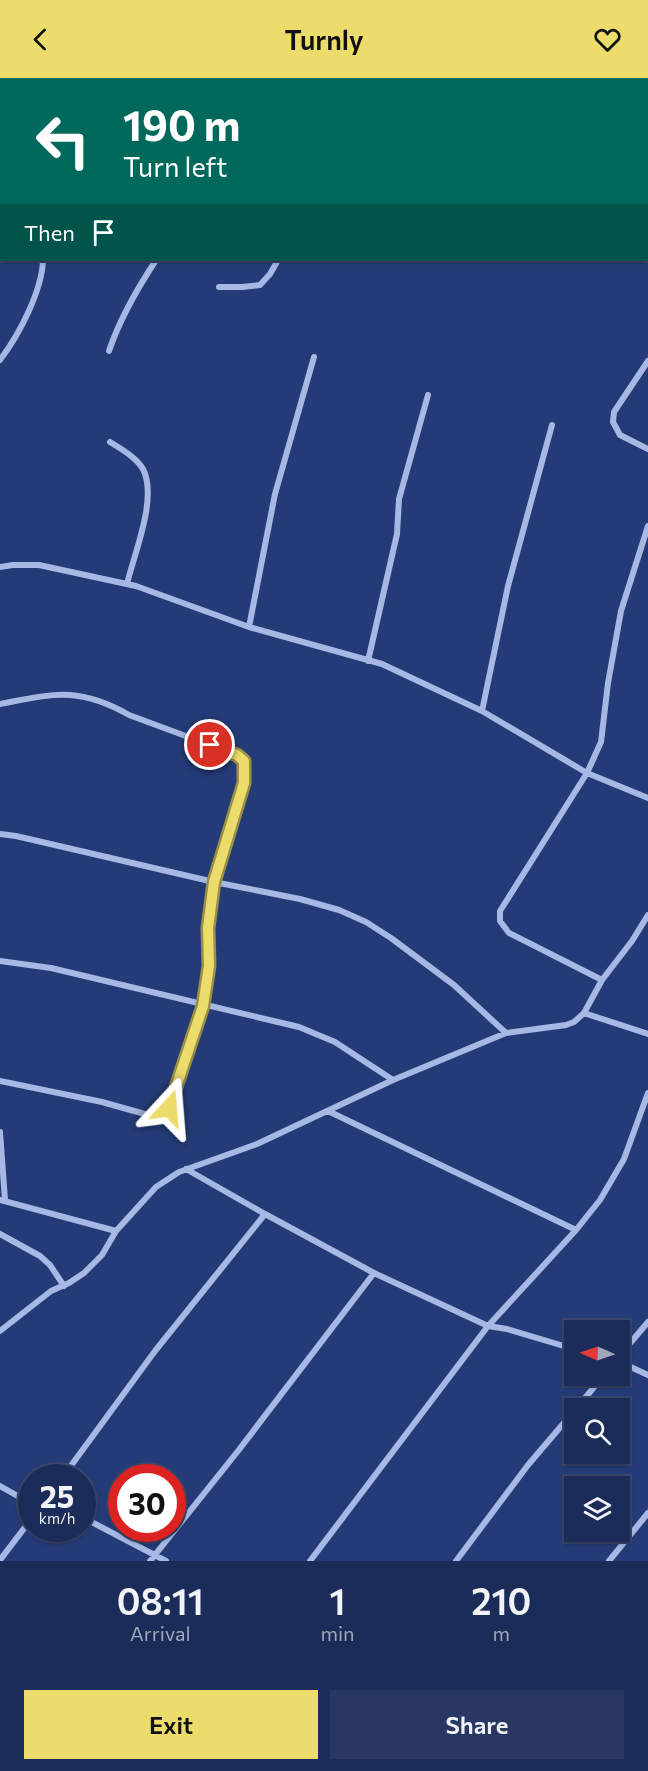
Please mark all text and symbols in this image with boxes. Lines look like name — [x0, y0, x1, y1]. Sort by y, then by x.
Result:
icon: back — [24, 23, 57, 56]
text: Turnly — [284, 23, 364, 56]
icon: heart — [591, 23, 624, 56]
text: 190 m — [123, 98, 241, 150]
icon: left — [24, 102, 102, 180]
text: Turn left — [123, 150, 227, 183]
icon: arrive — [87, 216, 120, 249]
text: Then — [24, 219, 75, 246]
pin — [184, 719, 235, 770]
icon: arrive — [193, 728, 226, 761]
position arrow — [137, 1076, 201, 1140]
north arrow — [564, 1320, 630, 1386]
map controls — [564, 1320, 630, 1542]
button: search — [564, 1398, 630, 1464]
speed limit sign: 30 — [108, 1464, 186, 1542]
button: layers — [564, 1476, 630, 1542]
text: 25 — [40, 1477, 74, 1514]
text: km/h — [39, 1509, 75, 1527]
text: 08:11 — [117, 1578, 204, 1622]
text: 1 — [329, 1578, 346, 1622]
text: 210 — [471, 1578, 531, 1622]
text: Arrival — [130, 1621, 191, 1645]
text: min — [320, 1621, 355, 1645]
text: m — [493, 1621, 510, 1645]
button: Exit — [24, 1690, 318, 1759]
button: Share — [330, 1690, 624, 1759]

